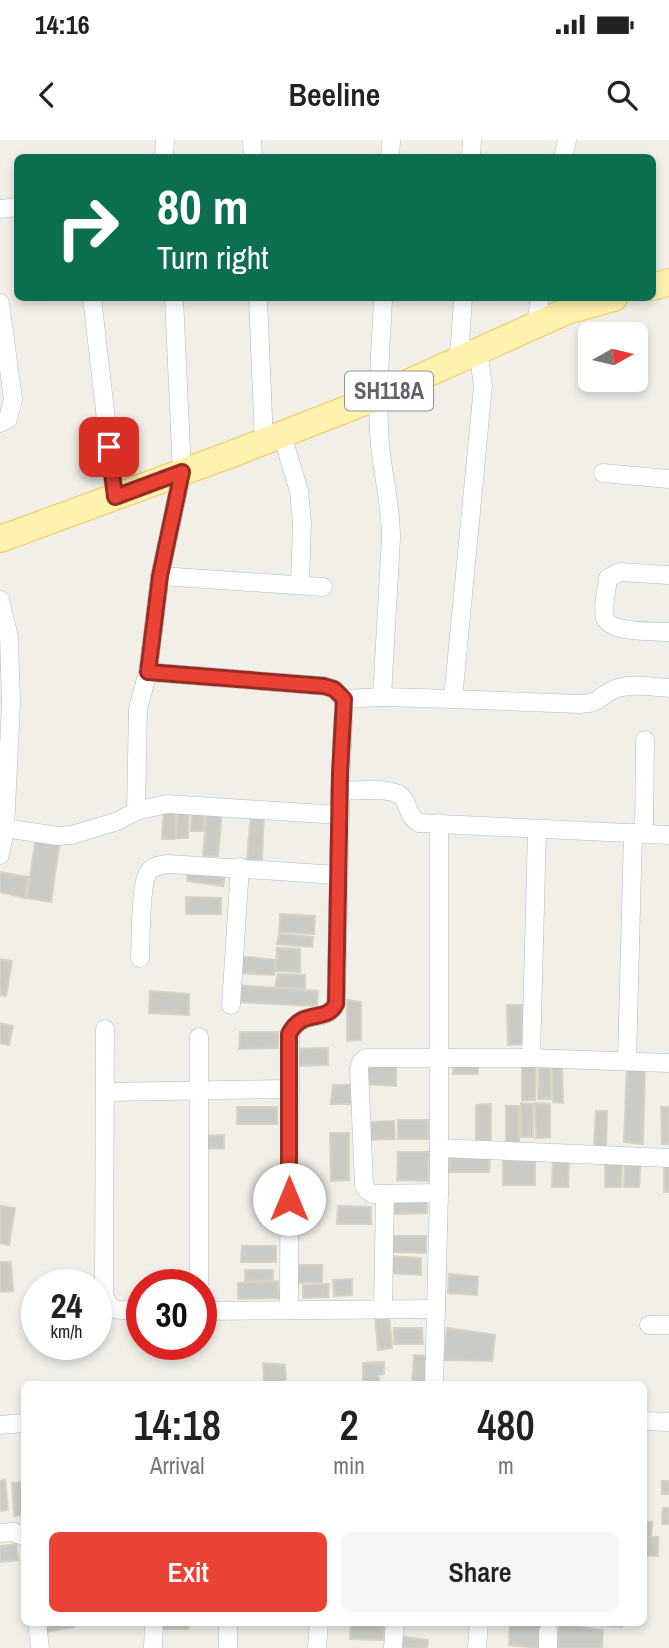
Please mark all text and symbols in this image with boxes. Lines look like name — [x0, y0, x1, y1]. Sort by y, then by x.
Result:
text: 14:16 — [35, 7, 90, 42]
text: Beeline — [289, 73, 380, 116]
icon: back — [28, 76, 66, 114]
icon: search — [603, 76, 641, 114]
text: 80 m — [157, 173, 249, 239]
icon: right — [42, 182, 133, 273]
text: Turn right — [157, 236, 269, 279]
north arrow — [578, 322, 648, 392]
map controls — [578, 322, 648, 392]
road number: SH118A — [345, 372, 433, 410]
pin — [79, 417, 139, 477]
icon: arrive — [90, 428, 128, 466]
position arrow — [252, 1162, 326, 1236]
speed limit sign: 30 — [126, 1269, 217, 1360]
text: 24 — [51, 1282, 82, 1329]
text: km/h — [51, 1319, 83, 1344]
text: 14:18 — [133, 1397, 221, 1453]
text: 2 — [339, 1397, 359, 1453]
text: 480 — [477, 1397, 535, 1453]
text: Arrival — [150, 1450, 204, 1481]
text: min — [333, 1450, 365, 1481]
text: m — [498, 1450, 514, 1481]
button: Exit — [49, 1532, 327, 1612]
button: Share — [341, 1532, 619, 1612]

